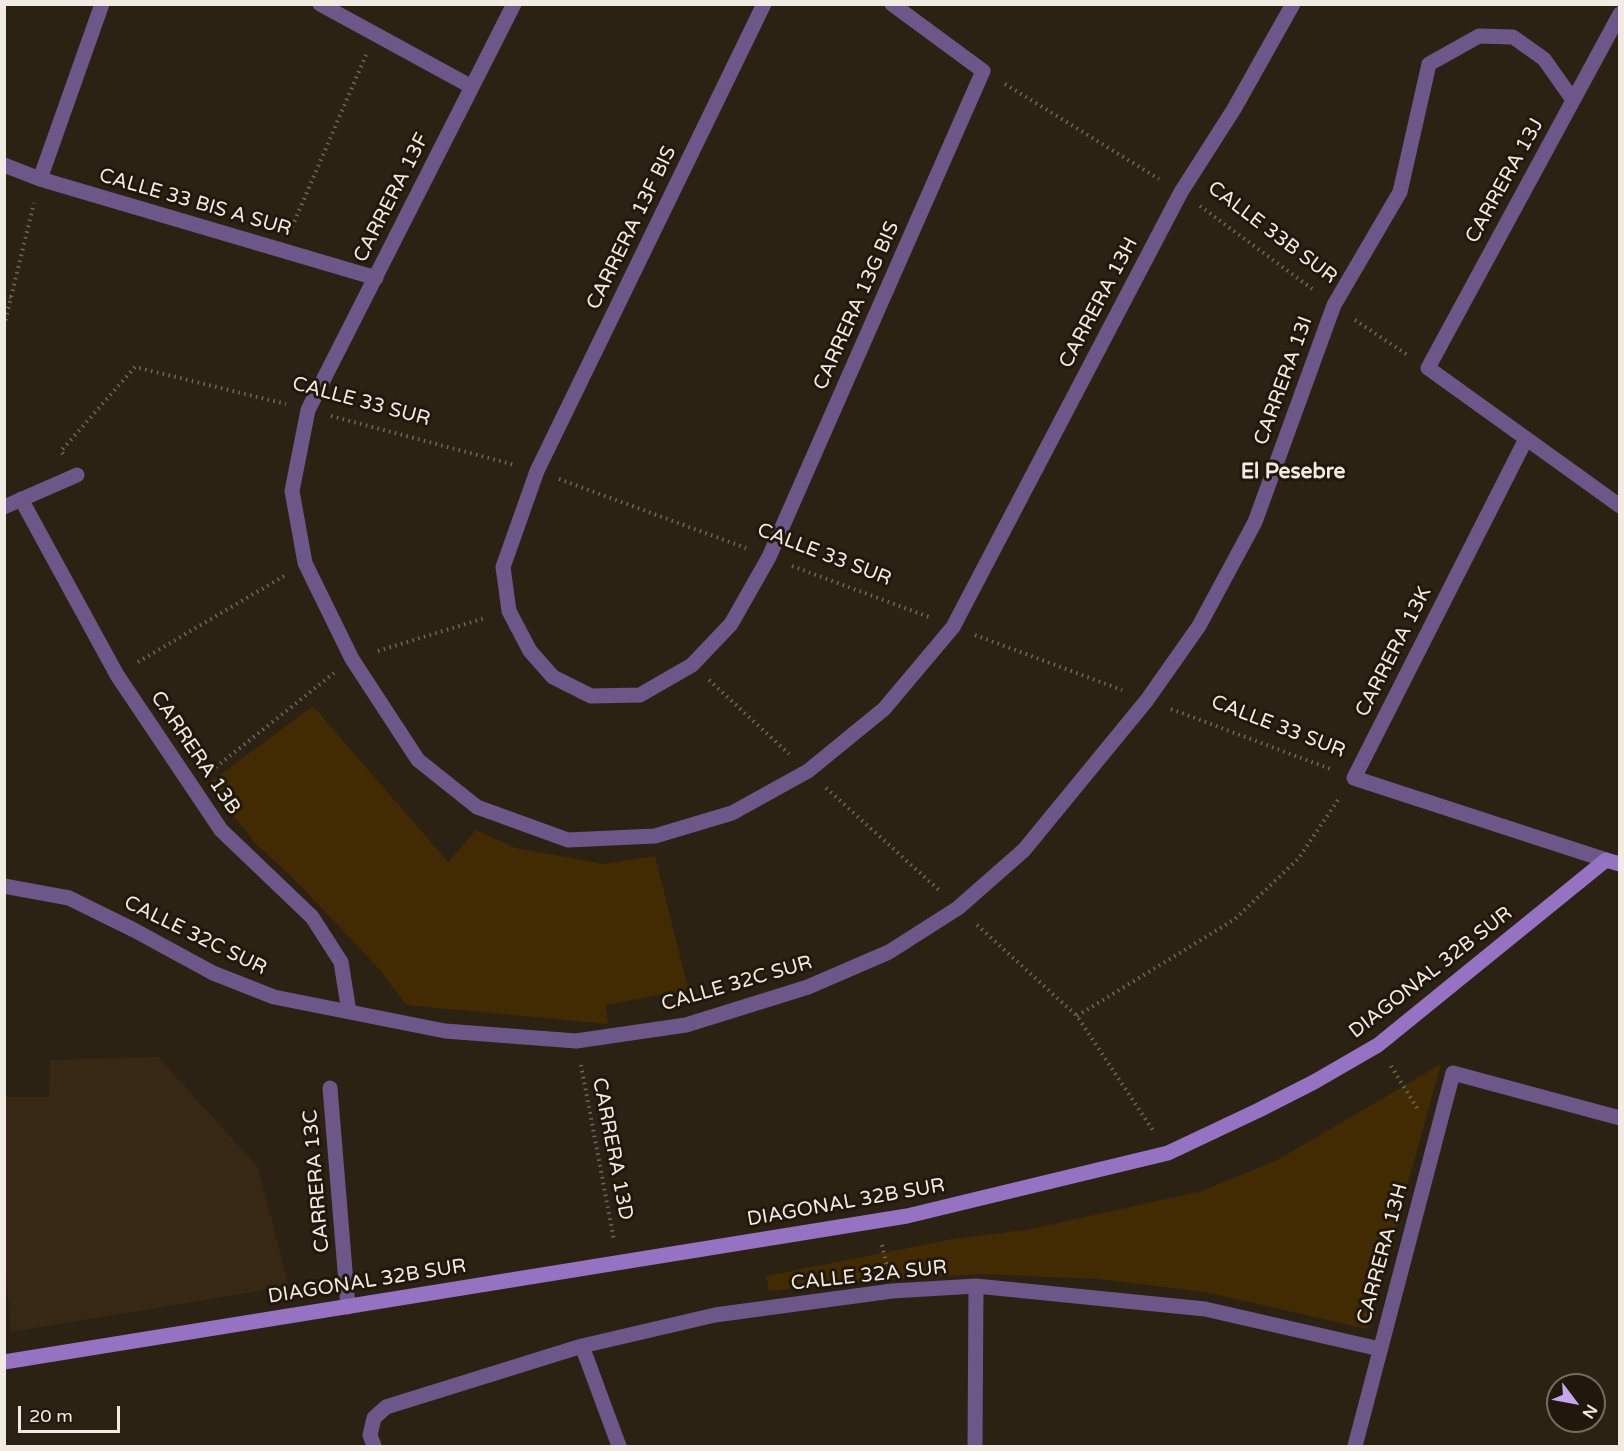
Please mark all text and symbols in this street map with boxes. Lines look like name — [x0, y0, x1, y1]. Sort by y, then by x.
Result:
street label: CARRERA 13J — [1461, 114, 1549, 248]
street label: CARRERA 13F — [349, 129, 435, 267]
street label: CARRERA 13F BIS — [582, 142, 682, 314]
street label: CALLE 33 BIS A SUR — [96, 164, 294, 242]
street label: CALLE 33B SUR — [1203, 177, 1341, 289]
street label: CARRERA 13G BIS — [809, 218, 905, 394]
street label: CARRERA 13H — [1054, 234, 1144, 372]
street label: CARRERA 13I — [1250, 313, 1318, 449]
street label: CALLE 33 SUR — [289, 372, 433, 432]
district label: El Pesebre — [1241, 459, 1345, 485]
street label: CALLE 33 SUR — [753, 518, 895, 592]
street label: CARRERA 13K — [1351, 583, 1437, 721]
street label: CARRERA 13B — [145, 687, 245, 819]
street label: CALLE 33 SUR — [1207, 690, 1349, 764]
street label: CALLE 32C SUR — [120, 891, 270, 981]
street label: DIAGONAL 32B SUR — [1345, 902, 1517, 1044]
street label: CALLE 32C SUR — [659, 951, 815, 1017]
street label: CARRERA 13D — [586, 1076, 638, 1222]
street label: CARRERA 13C — [299, 1109, 335, 1253]
street label: DIAGONAL 32B SUR — [745, 1174, 947, 1232]
street label: CARRERA 13H — [1353, 1181, 1413, 1327]
street label: DIAGONAL 32B SUR — [266, 1254, 468, 1310]
street label: CALLE 32A SUR — [790, 1256, 948, 1296]
north arrow — [1546, 1373, 1606, 1433]
scale bar — [21, 1394, 123, 1432]
text: N — [1578, 1401, 1601, 1422]
text: 20 m — [29, 1405, 73, 1427]

